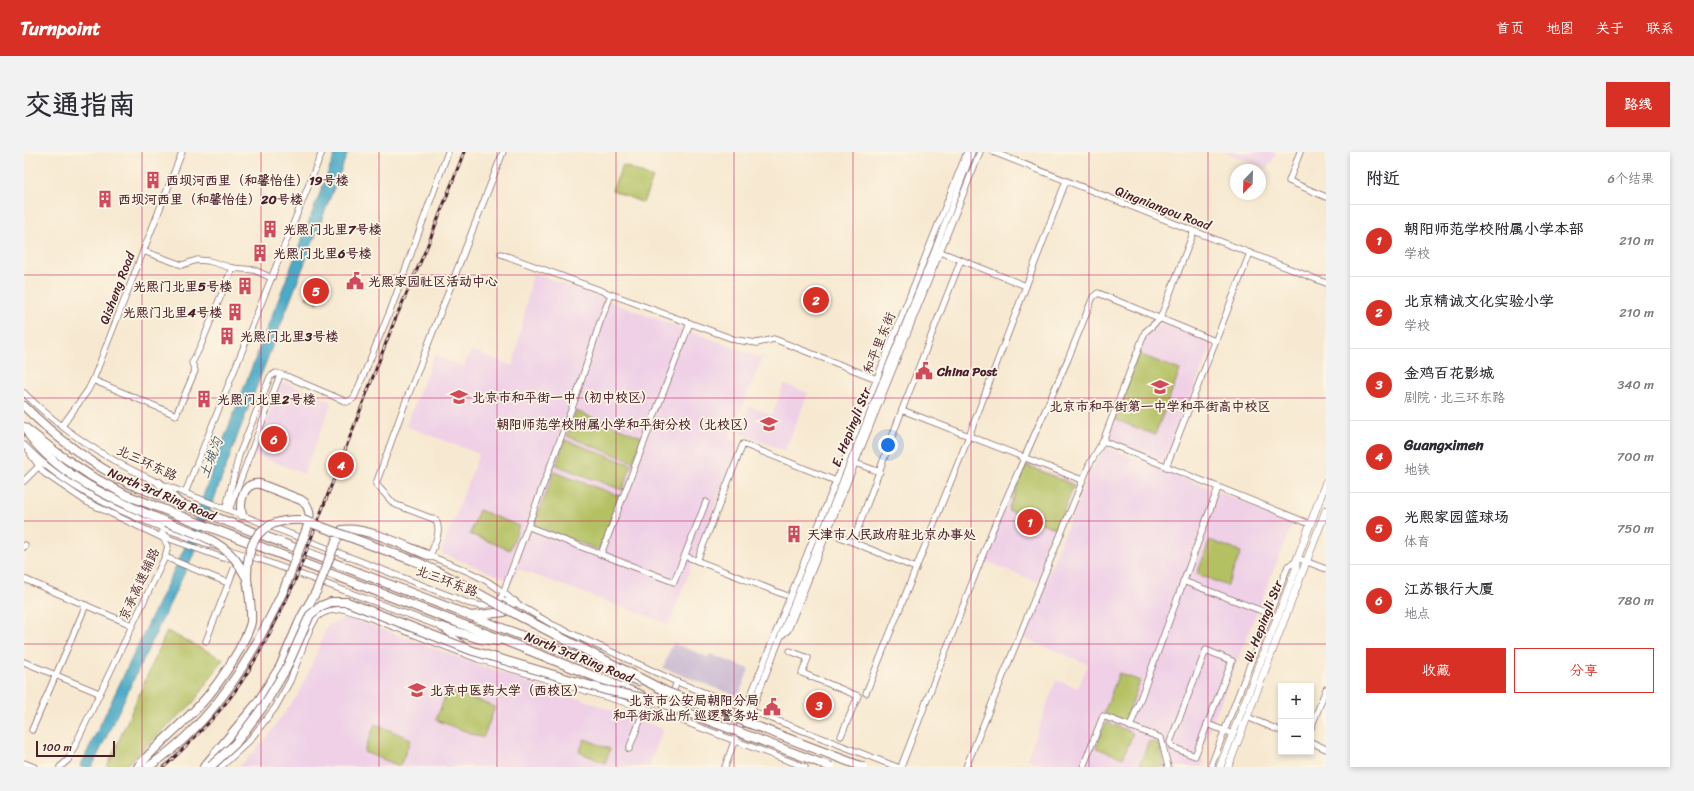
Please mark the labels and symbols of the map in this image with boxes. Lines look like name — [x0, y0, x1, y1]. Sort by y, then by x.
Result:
north arrow — [1230, 164, 1266, 200]
place label: 西坝河西里（和馨怡佳）19号楼 — [166, 169, 349, 192]
building icon: 西坝河西里（和馨怡佳）19号楼 — [143, 170, 163, 190]
street label: Qingniangou Road — [1112, 179, 1215, 237]
place label: 西坝河西里（和馨怡佳）20号楼 — [118, 188, 303, 211]
building icon: 西坝河西里（和馨怡佳）20号楼 — [95, 189, 115, 209]
place label: 光熙门北里7号楼 — [283, 218, 381, 241]
building icon: 光熙门北里7号楼 — [260, 219, 280, 239]
place label: 光熙门北里6号楼 — [273, 242, 371, 265]
building icon: 光熙门北里6号楼 — [250, 243, 270, 263]
street label: Qisheng Road — [93, 247, 142, 328]
place label: 光熙家园社区活动中心 — [368, 270, 498, 293]
public building icon: 光熙家园社区活动中心 — [345, 271, 365, 291]
place label: 光熙门北里5号楼 — [133, 275, 232, 298]
building icon: 光熙门北里5号楼 — [235, 276, 255, 296]
pin: 5 — [303, 276, 329, 306]
pin: 2 — [803, 285, 829, 315]
place label: 光熙门北里4号楼 — [123, 301, 222, 324]
building icon: 光熙门北里4号楼 — [225, 302, 245, 322]
street label: 和平里东街 — [856, 309, 902, 377]
place label: 光熙门北里3号楼 — [240, 325, 338, 348]
building icon: 光熙门北里3号楼 — [217, 326, 237, 346]
place label: China Post — [936, 360, 998, 383]
public building icon: China Post — [914, 361, 934, 381]
school or university icon: 北京市和平街第一中学和平街高中校区 — [1150, 377, 1170, 397]
street label: E. Hepingli Str — [825, 383, 878, 470]
place label: 北京市和平街一中（初中校区） — [472, 386, 654, 409]
school or university icon: 北京市和平街一中（初中校区） — [449, 387, 469, 407]
place label: 光熙门北里2号楼 — [217, 388, 316, 411]
building icon: 光熙门北里2号楼 — [194, 389, 214, 409]
place label: 北京市和平街第一中学和平街高中校区 — [1049, 395, 1271, 418]
place label: 朝阳师范学校附属小学和平街分校（北校区） — [496, 413, 756, 436]
school or university icon: 朝阳师范学校附属小学和平街分校（北校区） — [759, 414, 779, 434]
pin: 6 — [261, 424, 287, 454]
water label: 土城沟 — [192, 432, 231, 482]
your location — [878, 435, 898, 455]
street label: 北三环东路 — [113, 439, 181, 487]
pin: 4 — [328, 450, 354, 480]
street label: North 3rd Ring Road — [104, 461, 221, 528]
pin: 1 — [1017, 507, 1043, 537]
place label: 天津市人民政府驻北京办事处 — [807, 523, 976, 546]
building icon: 天津市人民政府驻北京办事处 — [784, 524, 804, 544]
street label: 京承高速辅路 — [112, 544, 166, 624]
street label: 北三环东路 — [413, 559, 481, 603]
street label: W. Hepingli Str — [1237, 576, 1289, 665]
street label: North 3rd Ring Road — [521, 625, 638, 690]
place label: 北京中医药大学（西校区） — [430, 679, 586, 702]
school or university icon: 北京中医药大学（西校区） — [407, 680, 427, 700]
place label: 北京市公安局朝阳分局 和平街派出所 巡逻警务站 — [613, 689, 759, 727]
pin: 3 — [806, 690, 832, 720]
public building icon: 北京市公安局朝阳分局 和平街派出所 巡逻警务站 — [762, 697, 782, 717]
scale bar — [36, 739, 115, 758]

